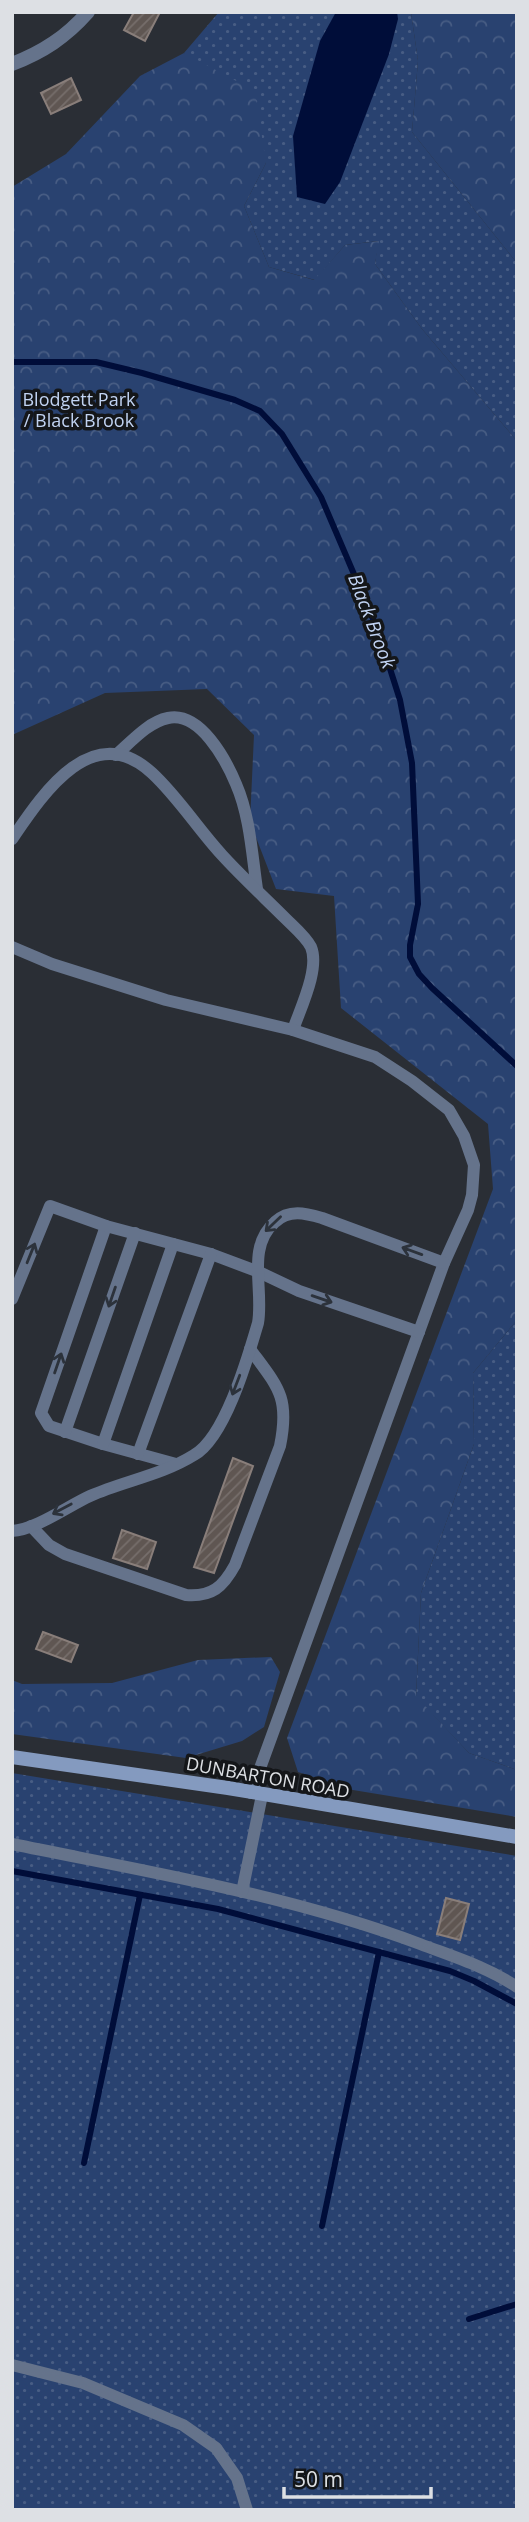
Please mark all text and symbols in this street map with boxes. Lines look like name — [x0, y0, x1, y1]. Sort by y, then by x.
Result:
park label: Blodgett Park / Black Brook — [22, 387, 136, 432]
water label: Black Brook — [342, 570, 402, 673]
one-way arrow — [265, 1215, 283, 1232]
one-way arrow — [25, 1242, 38, 1264]
one-way arrow — [402, 1244, 424, 1256]
one-way arrow — [105, 1286, 117, 1308]
one-way arrow — [310, 1294, 332, 1306]
one-way arrow — [53, 1353, 65, 1375]
one-way arrow — [229, 1373, 242, 1395]
one-way arrow — [52, 1503, 72, 1517]
street label: DUNBARTON ROAD — [184, 1751, 352, 1803]
scale bar — [284, 2456, 431, 2500]
text: 50 m — [294, 2465, 343, 2493]

